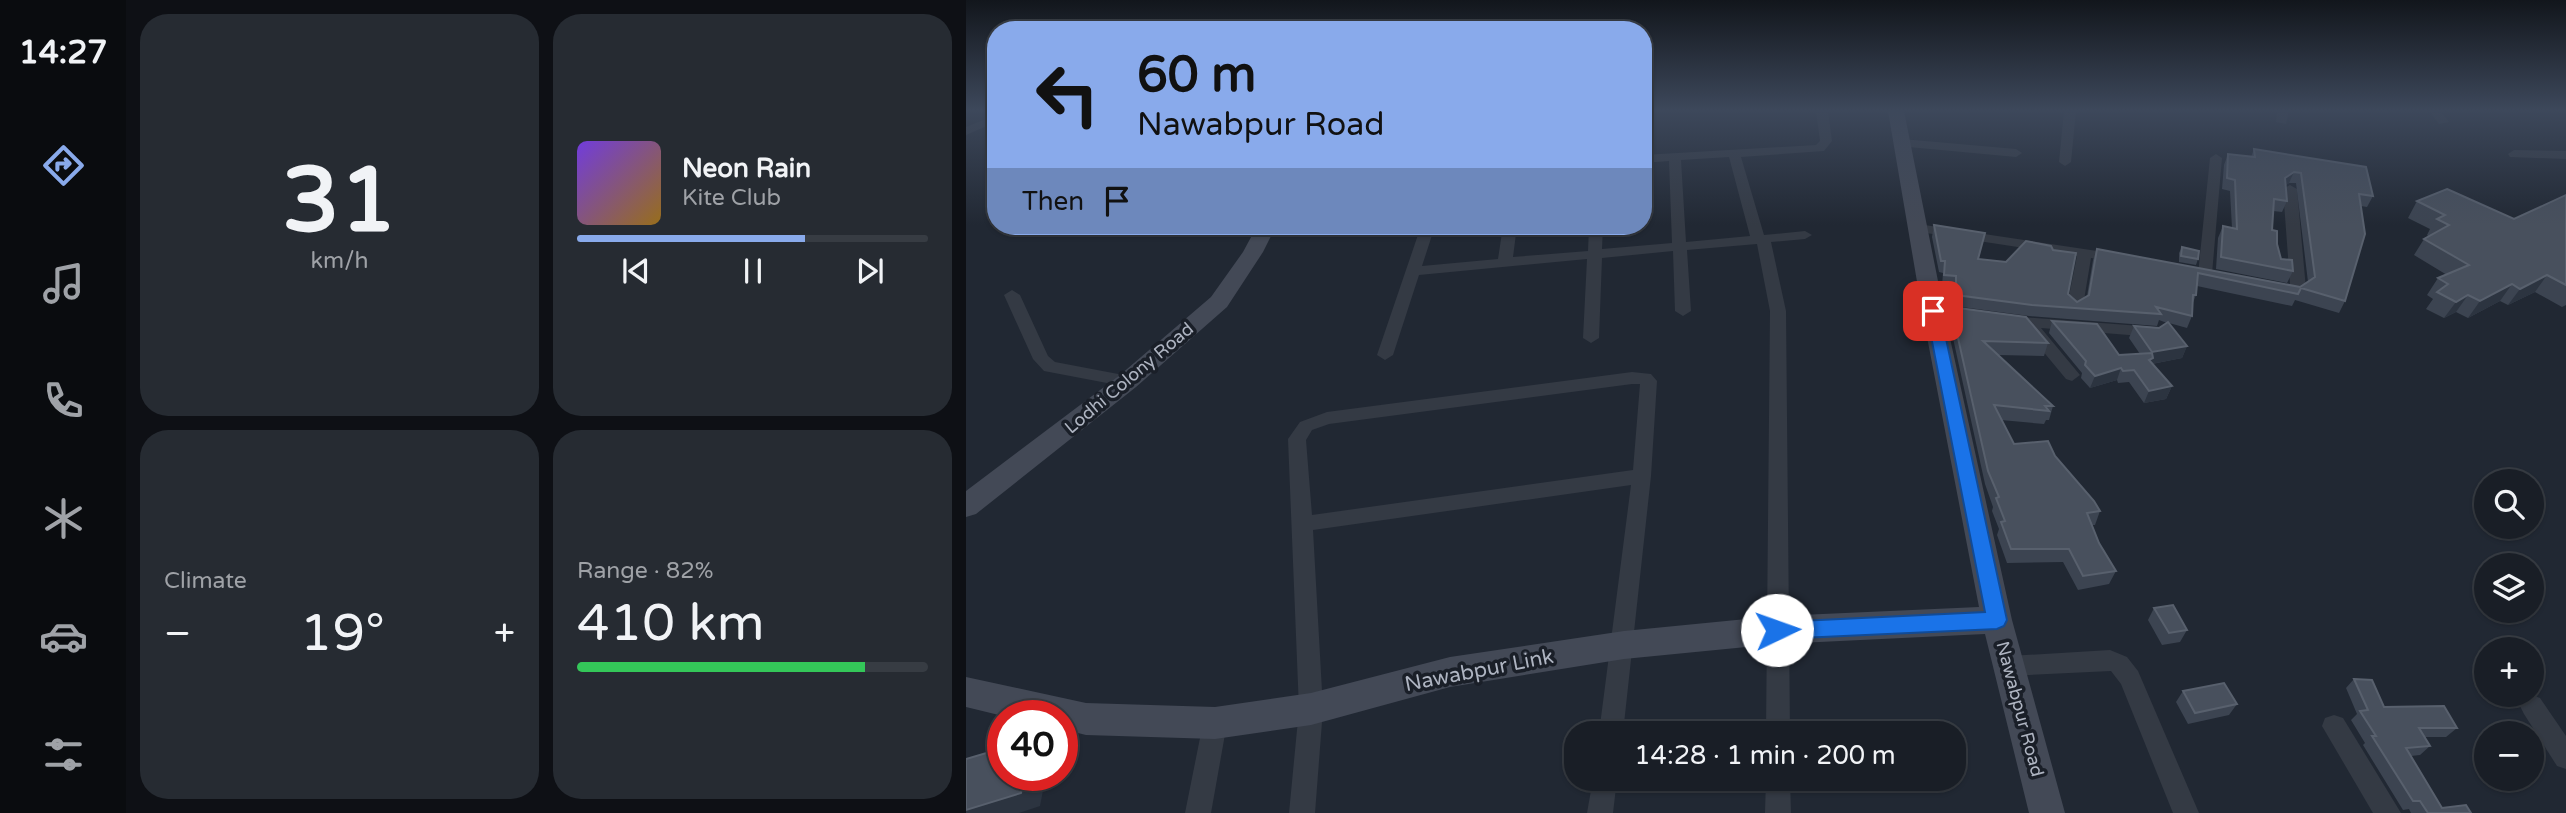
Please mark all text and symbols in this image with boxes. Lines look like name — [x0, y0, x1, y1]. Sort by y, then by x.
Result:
text: 14:27 — [19, 34, 107, 72]
text: 60 m — [1137, 46, 1256, 105]
icon: left — [1022, 49, 1113, 140]
text: Nawabpur Road — [1137, 106, 1384, 144]
icon: directions — [39, 141, 88, 190]
text: 31 — [282, 146, 397, 256]
text: Neon Rain — [682, 153, 811, 184]
icon: arrive — [1098, 182, 1136, 220]
text: Kite Club — [682, 184, 781, 212]
text: Then — [1022, 186, 1084, 217]
text: km/h — [311, 247, 368, 275]
icon: previous — [617, 252, 655, 290]
icon: pause — [734, 252, 772, 290]
icon: next — [851, 252, 889, 290]
icon: music — [39, 259, 88, 308]
pin — [1903, 281, 1963, 341]
icon: arrive — [1914, 292, 1952, 330]
street label: Lodhi Colony Road — [1060, 318, 1198, 438]
icon: phone — [39, 376, 88, 425]
map controls — [2474, 469, 2544, 791]
button: search — [2474, 469, 2544, 539]
icon: climate — [39, 494, 88, 543]
button: layers — [2474, 553, 2544, 623]
text: Range · 82% — [577, 557, 713, 585]
text: Climate — [164, 567, 247, 595]
text: 410 km — [577, 592, 765, 655]
position arrow — [1740, 593, 1814, 667]
text: 19° — [300, 602, 385, 665]
text: − — [164, 611, 191, 657]
text: + — [494, 611, 515, 657]
icon: car — [39, 612, 88, 661]
button: + — [2474, 637, 2544, 707]
street label: Nawabpur Road — [1991, 639, 2049, 779]
street label: Nawabpur Link — [1403, 644, 1556, 697]
speed limit sign: 40 — [987, 700, 1078, 791]
button: − — [2474, 721, 2544, 791]
icon: filters — [39, 730, 88, 779]
text: 14:28 · 1 min · 200 m — [1634, 740, 1896, 771]

